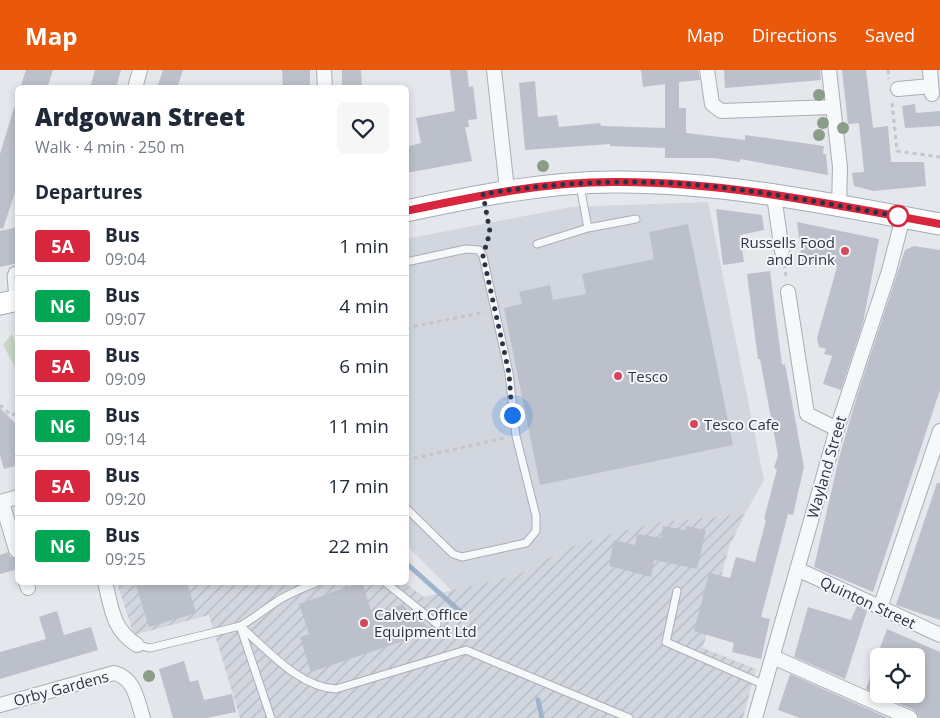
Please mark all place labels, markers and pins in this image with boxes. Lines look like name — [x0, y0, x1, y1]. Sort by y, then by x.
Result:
unlabelled marker — [887, 205, 909, 227]
place label: Russells Food and Drink — [740, 232, 835, 269]
marker: Russells Food and Drink — [839, 245, 851, 257]
place label: Tesco — [628, 366, 668, 386]
marker: Tesco — [612, 370, 624, 382]
place label: Tesco Cafe — [704, 414, 779, 434]
marker: Tesco Cafe — [688, 418, 700, 430]
place label: Calvert Office Equipment Ltd — [374, 604, 477, 641]
marker: Calvert Office Equipment Ltd — [358, 617, 370, 629]

